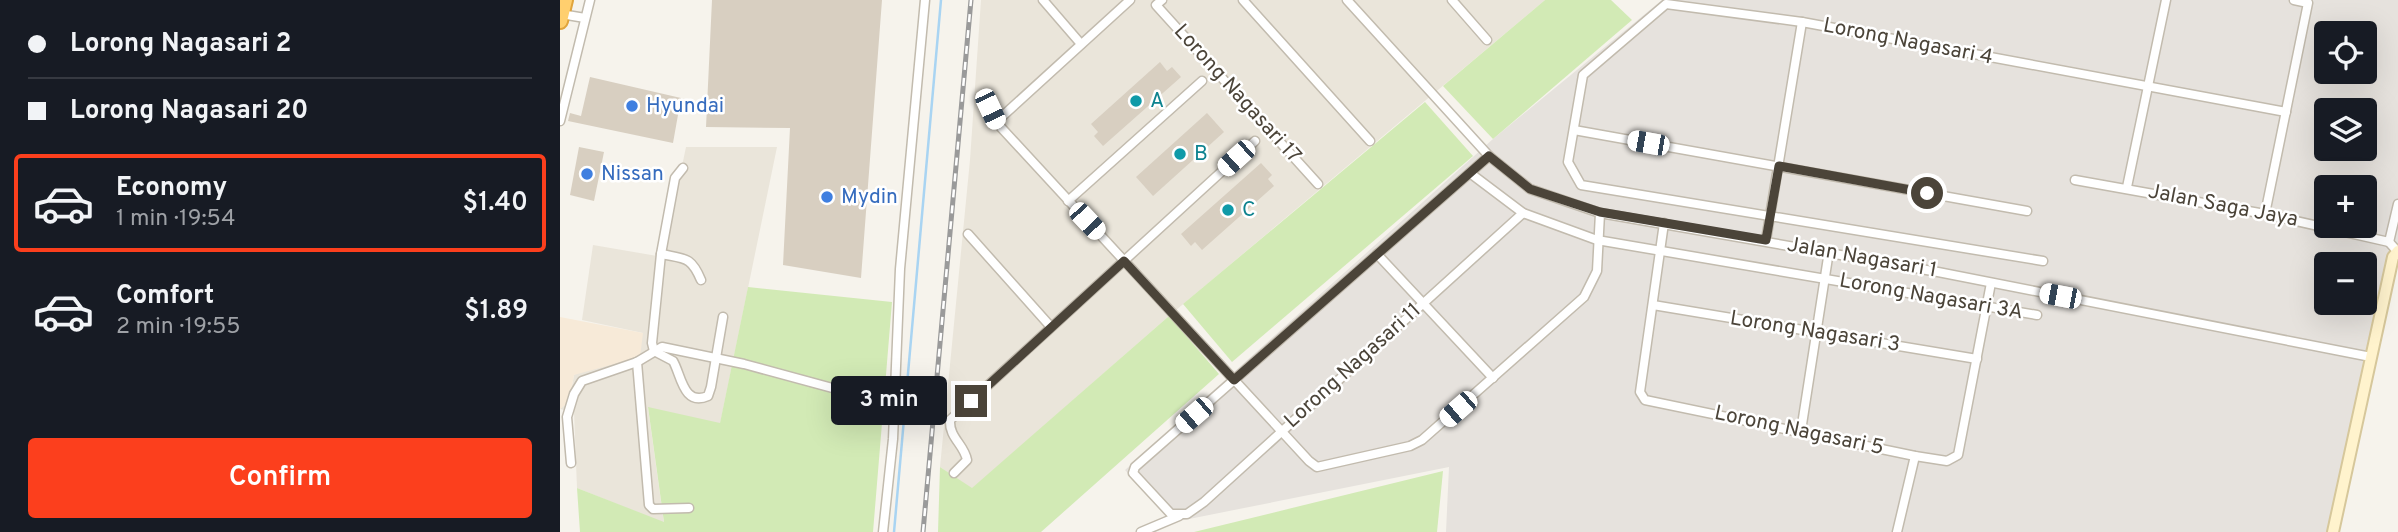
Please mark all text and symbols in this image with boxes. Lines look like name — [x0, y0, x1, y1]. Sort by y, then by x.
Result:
street label: Lorong Nagasari 4 — [1821, 12, 1995, 72]
street label: Lorong Nagasari 17 — [1167, 19, 1307, 169]
map controls — [2314, 21, 2377, 315]
button: locate — [2314, 21, 2377, 84]
text: Lorong Nagasari 2 — [70, 28, 291, 61]
car — [972, 86, 1009, 132]
place label: A — [1150, 88, 1164, 115]
place label: Hyundai — [646, 93, 724, 120]
marker: A — [1128, 93, 1144, 109]
text: Lorong Nagasari 20 — [70, 95, 308, 128]
marker: Hyundai — [624, 98, 640, 114]
button: layers — [2314, 98, 2377, 161]
car — [1626, 129, 1671, 157]
car — [1214, 136, 1259, 180]
place label: B — [1194, 141, 1208, 168]
marker: B — [1172, 146, 1188, 162]
place label: Nissan — [601, 161, 664, 188]
marker: Nissan — [579, 166, 595, 182]
icon: car — [32, 172, 95, 235]
text: Economy — [116, 172, 227, 205]
button: + — [2314, 175, 2377, 238]
route start — [1911, 177, 1943, 209]
street label: Jalan Saga Jaya — [2146, 178, 2300, 234]
place label: Mydin — [841, 184, 898, 211]
text: $1.40 — [463, 187, 528, 220]
marker: Mydin — [819, 189, 835, 205]
place label: C — [1242, 197, 1256, 224]
car — [1065, 198, 1110, 244]
marker: C — [1220, 202, 1236, 218]
text: 1 min · 19:54 — [116, 205, 236, 234]
street label: Jalan Nagasari 1 — [1785, 232, 1939, 284]
button: − — [2314, 252, 2377, 315]
street label: Lorong Nagasari 3A — [1837, 268, 2025, 326]
icon: car — [32, 280, 95, 343]
text: Comfort — [116, 280, 214, 313]
car — [2038, 282, 2083, 310]
text: $1.89 — [464, 295, 528, 328]
street label: Lorong Nagasari 11 — [1279, 297, 1427, 435]
street label: Lorong Nagasari 3 — [1728, 305, 1902, 359]
text: 2 min · 19:55 — [116, 313, 241, 342]
callout: 3 min — [831, 376, 946, 426]
route end — [955, 385, 987, 417]
text: 3 min — [859, 386, 919, 415]
car — [1436, 387, 1481, 431]
car — [1172, 393, 1217, 437]
street label: Lorong Nagasari 5 — [1712, 400, 1886, 462]
button: Confirm — [28, 438, 532, 518]

